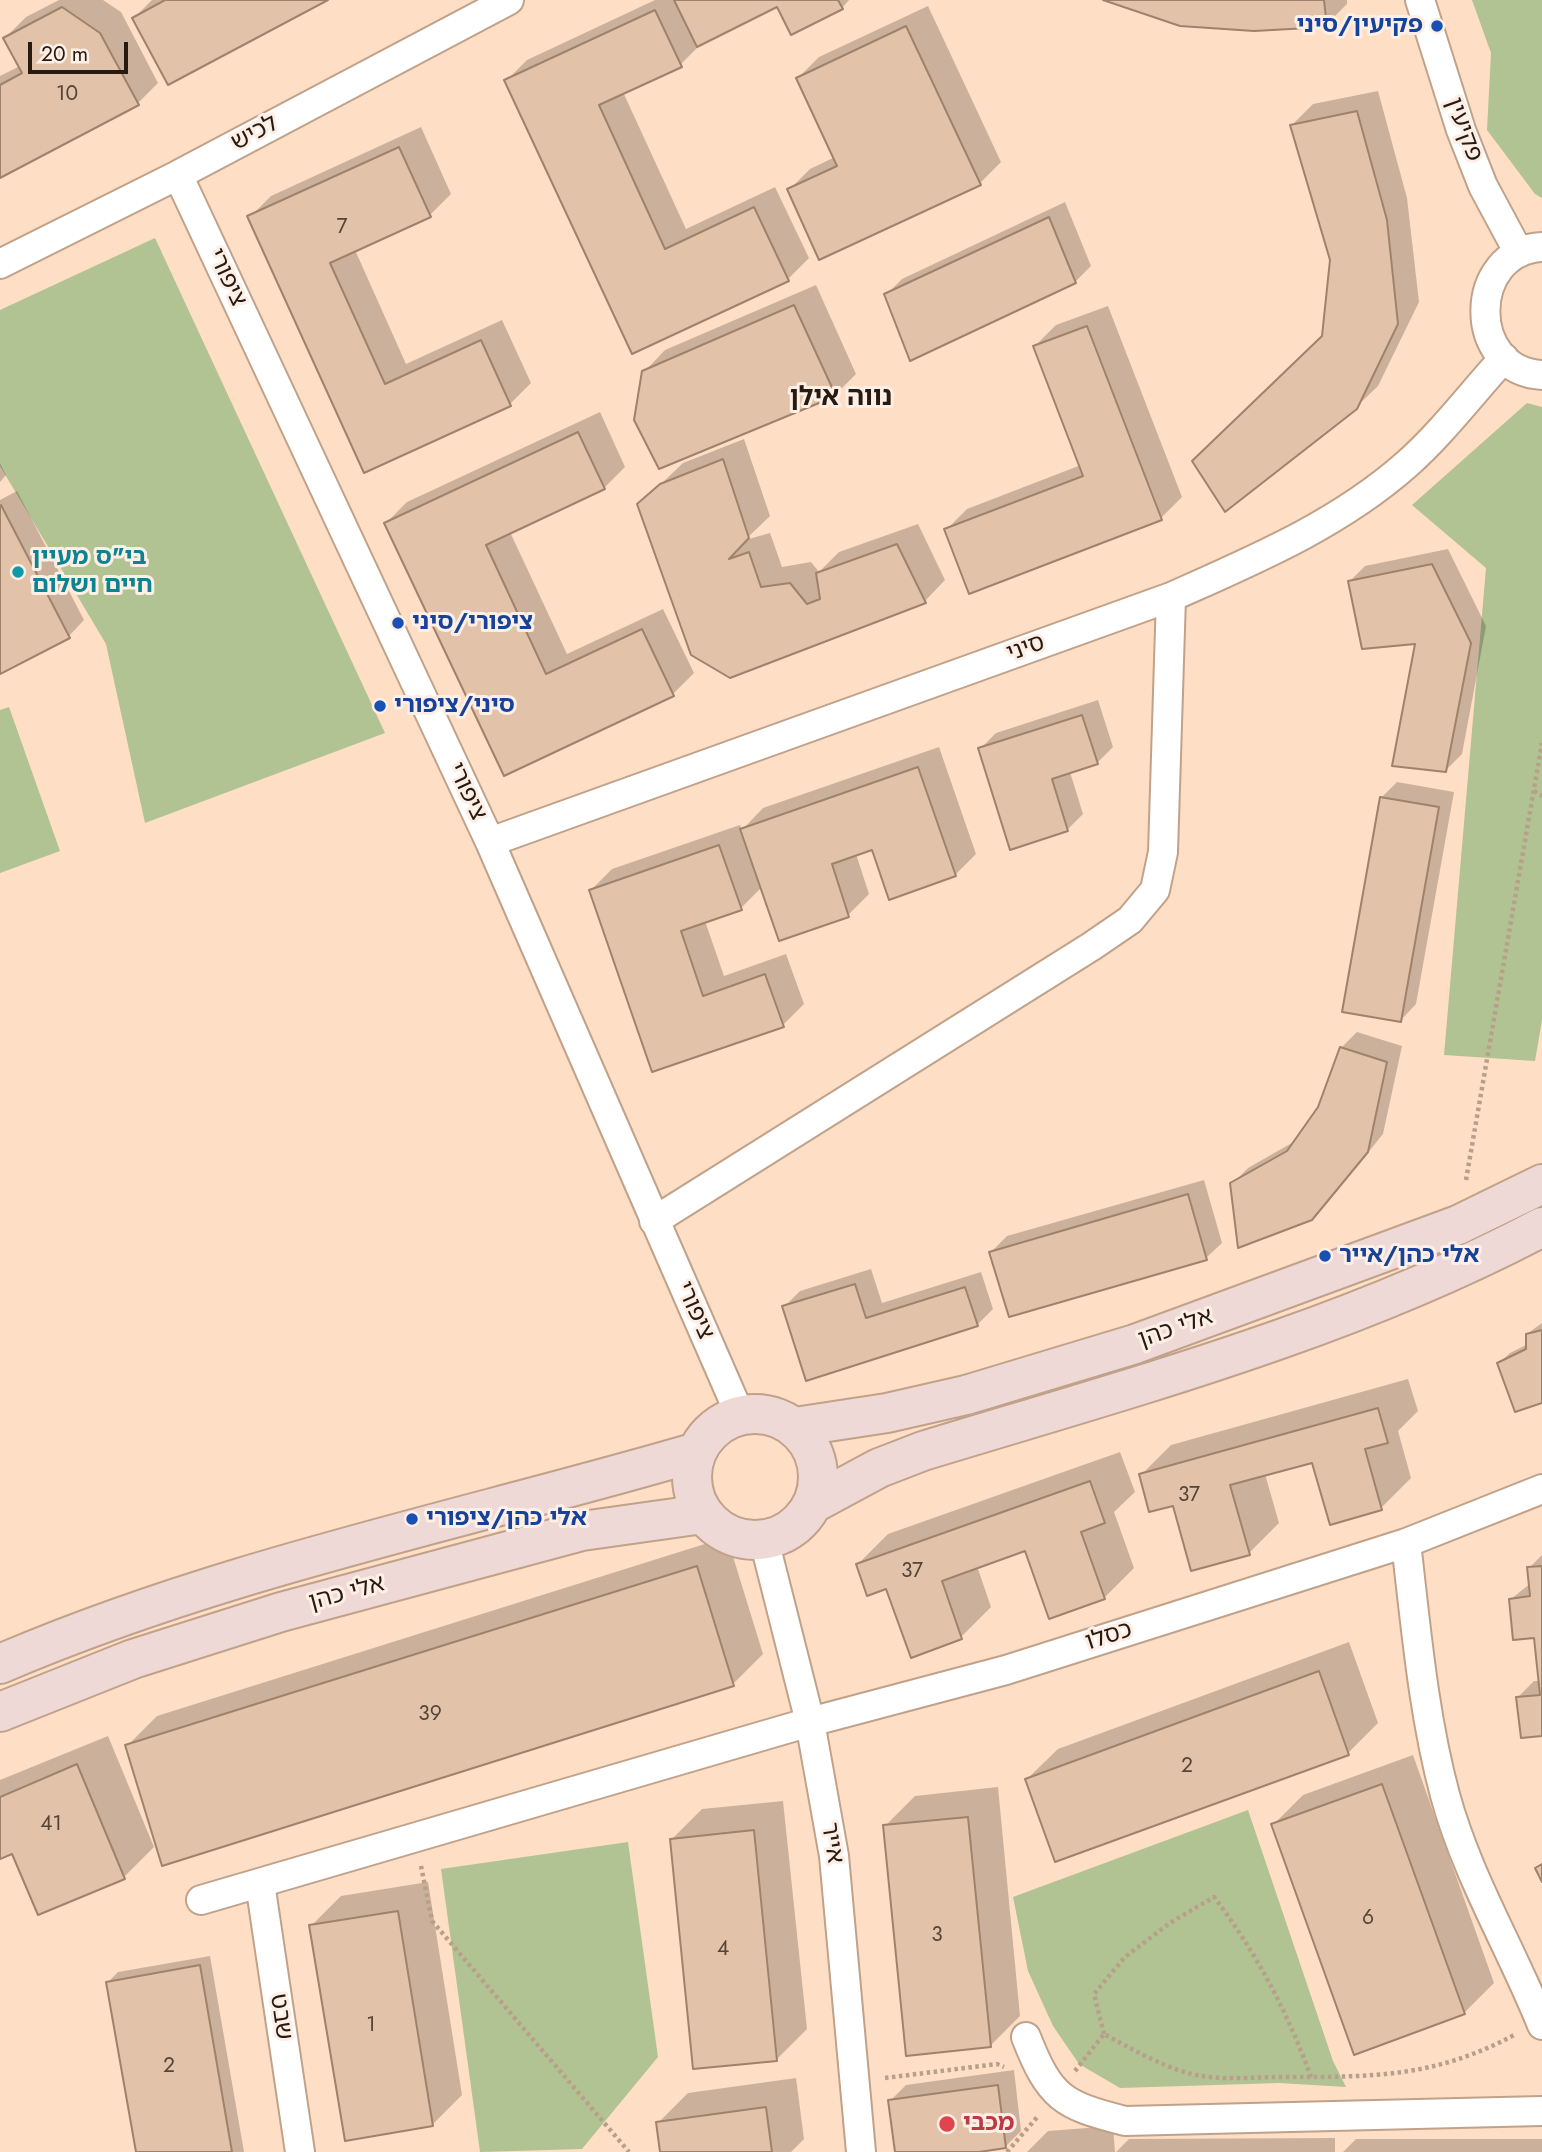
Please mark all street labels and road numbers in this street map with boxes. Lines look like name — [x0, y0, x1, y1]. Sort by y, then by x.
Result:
street label: פקיעין — [1438, 94, 1488, 166]
street label: לכיש — [227, 110, 283, 158]
street label: ציפורי — [200, 245, 252, 311]
street label: סיני — [1003, 629, 1049, 669]
street label: ציפורי — [440, 759, 492, 825]
street label: ציפורי — [669, 1278, 719, 1344]
street label: אלי כהן — [1135, 1303, 1217, 1355]
street label: אלי כהן — [306, 1570, 388, 1618]
street label: כסלו — [1082, 1616, 1136, 1658]
street label: אייר — [814, 1821, 848, 1865]
street label: שבט — [263, 1992, 297, 2042]

